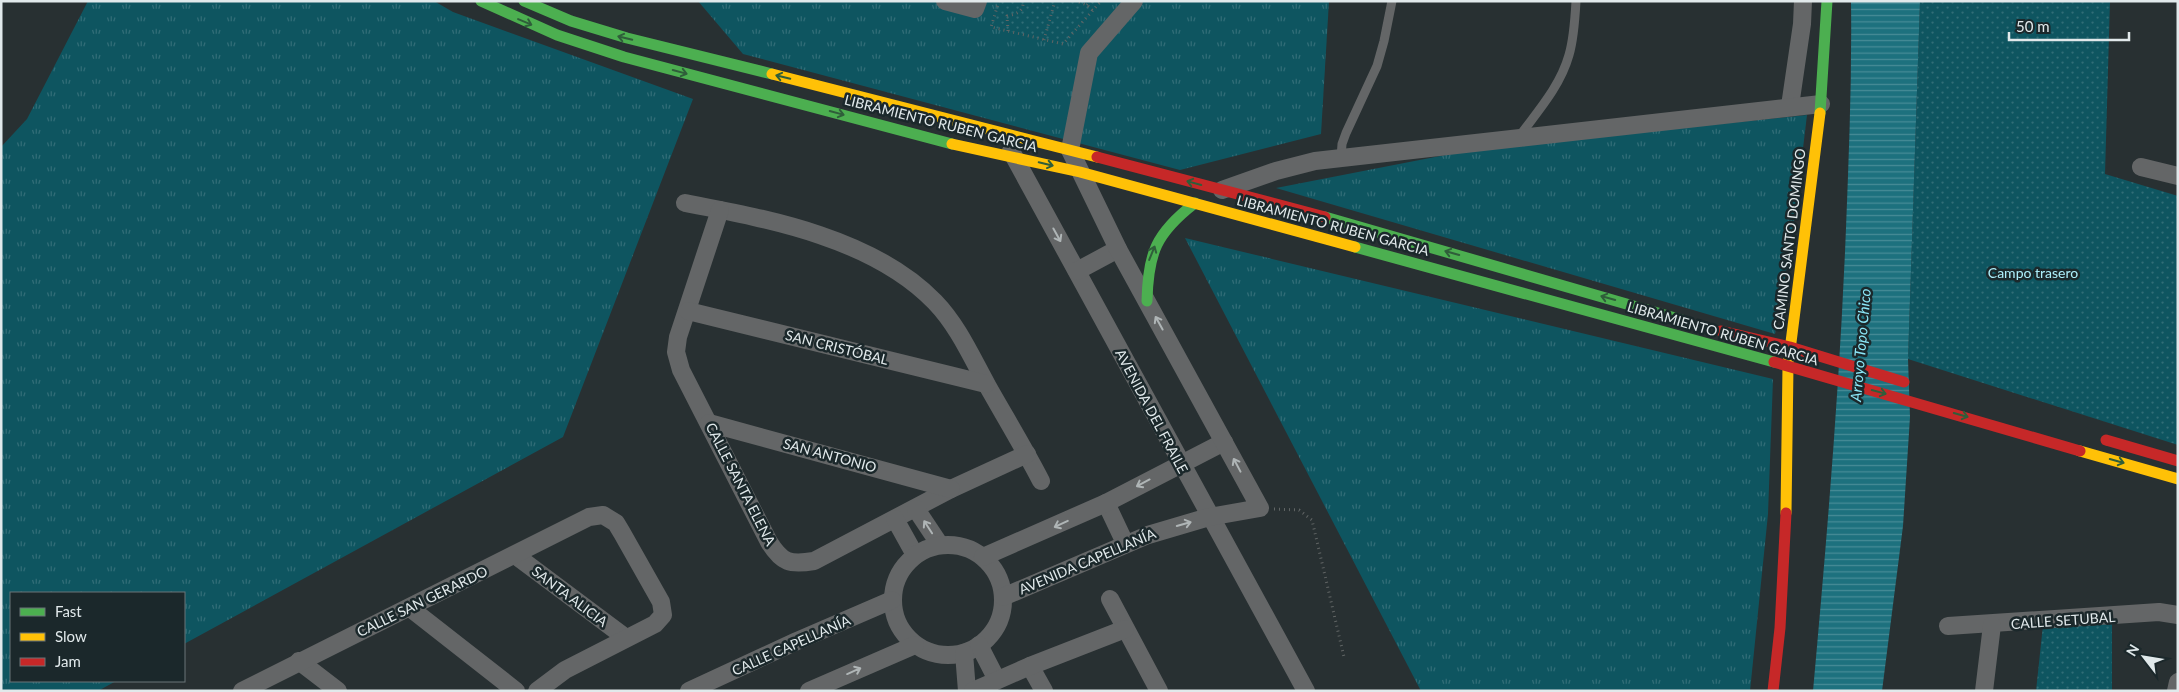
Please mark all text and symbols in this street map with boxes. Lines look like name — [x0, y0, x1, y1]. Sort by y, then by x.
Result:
scale bar — [2009, 10, 2129, 42]
one-way arrow — [517, 17, 532, 27]
text: 50 m — [2016, 17, 2050, 35]
one-way arrow — [618, 33, 634, 42]
one-way arrow — [671, 67, 687, 77]
one-way arrow — [775, 71, 791, 81]
street label: LIBRAMIENTO RUBEN GARCIA — [843, 91, 1040, 155]
one-way arrow — [829, 108, 845, 118]
street label: CAMINO SANTO DOMINGO — [1769, 147, 1809, 331]
one-way arrow — [1037, 160, 1053, 169]
one-way arrow — [1187, 178, 1203, 188]
street label: LIBRAMIENTO RUBEN GARCIA — [1235, 191, 1431, 259]
one-way arrow — [1052, 228, 1062, 243]
one-way arrow — [1148, 246, 1157, 261]
one-way arrow — [1444, 247, 1460, 257]
park label: Campo trasero — [1988, 264, 2078, 281]
water label: Arroyo Topo Chico — [1846, 287, 1874, 403]
one-way arrow — [1600, 292, 1616, 302]
street label: LIBRAMIENTO RUBEN GARCIA — [1625, 298, 1821, 369]
one-way arrow — [1154, 316, 1163, 331]
street label: SAN CRISTÓBAL — [784, 326, 890, 368]
street label: AVENIDA DEL FRAILE — [1112, 346, 1192, 476]
one-way arrow — [1870, 387, 1886, 397]
one-way arrow — [1952, 411, 1968, 421]
street label: CALLE SANTA ELENA — [703, 420, 780, 549]
street label: SAN ANTONIO — [782, 434, 878, 476]
one-way arrow — [2108, 457, 2124, 467]
one-way arrow — [1232, 458, 1242, 473]
one-way arrow — [1136, 479, 1151, 488]
one-way arrow — [1054, 519, 1069, 529]
one-way arrow — [1175, 519, 1191, 529]
one-way arrow — [923, 520, 933, 534]
street label: AVENIDA CAPELLANÍA — [1016, 524, 1159, 598]
street label: CALLE SAN GERARDO — [354, 562, 490, 640]
street label: SANTA ALICIA — [529, 562, 612, 630]
legend — [10, 592, 185, 682]
text: Fast — [55, 602, 82, 620]
street label: CALLE SETUBAL — [2010, 608, 2116, 632]
street label: CALLE CAPELLANÍA — [729, 611, 853, 679]
text: Slow — [55, 627, 87, 645]
north arrow — [2119, 632, 2169, 682]
text: N — [2122, 641, 2142, 659]
text: Jam — [55, 652, 81, 670]
one-way arrow — [846, 666, 861, 676]

